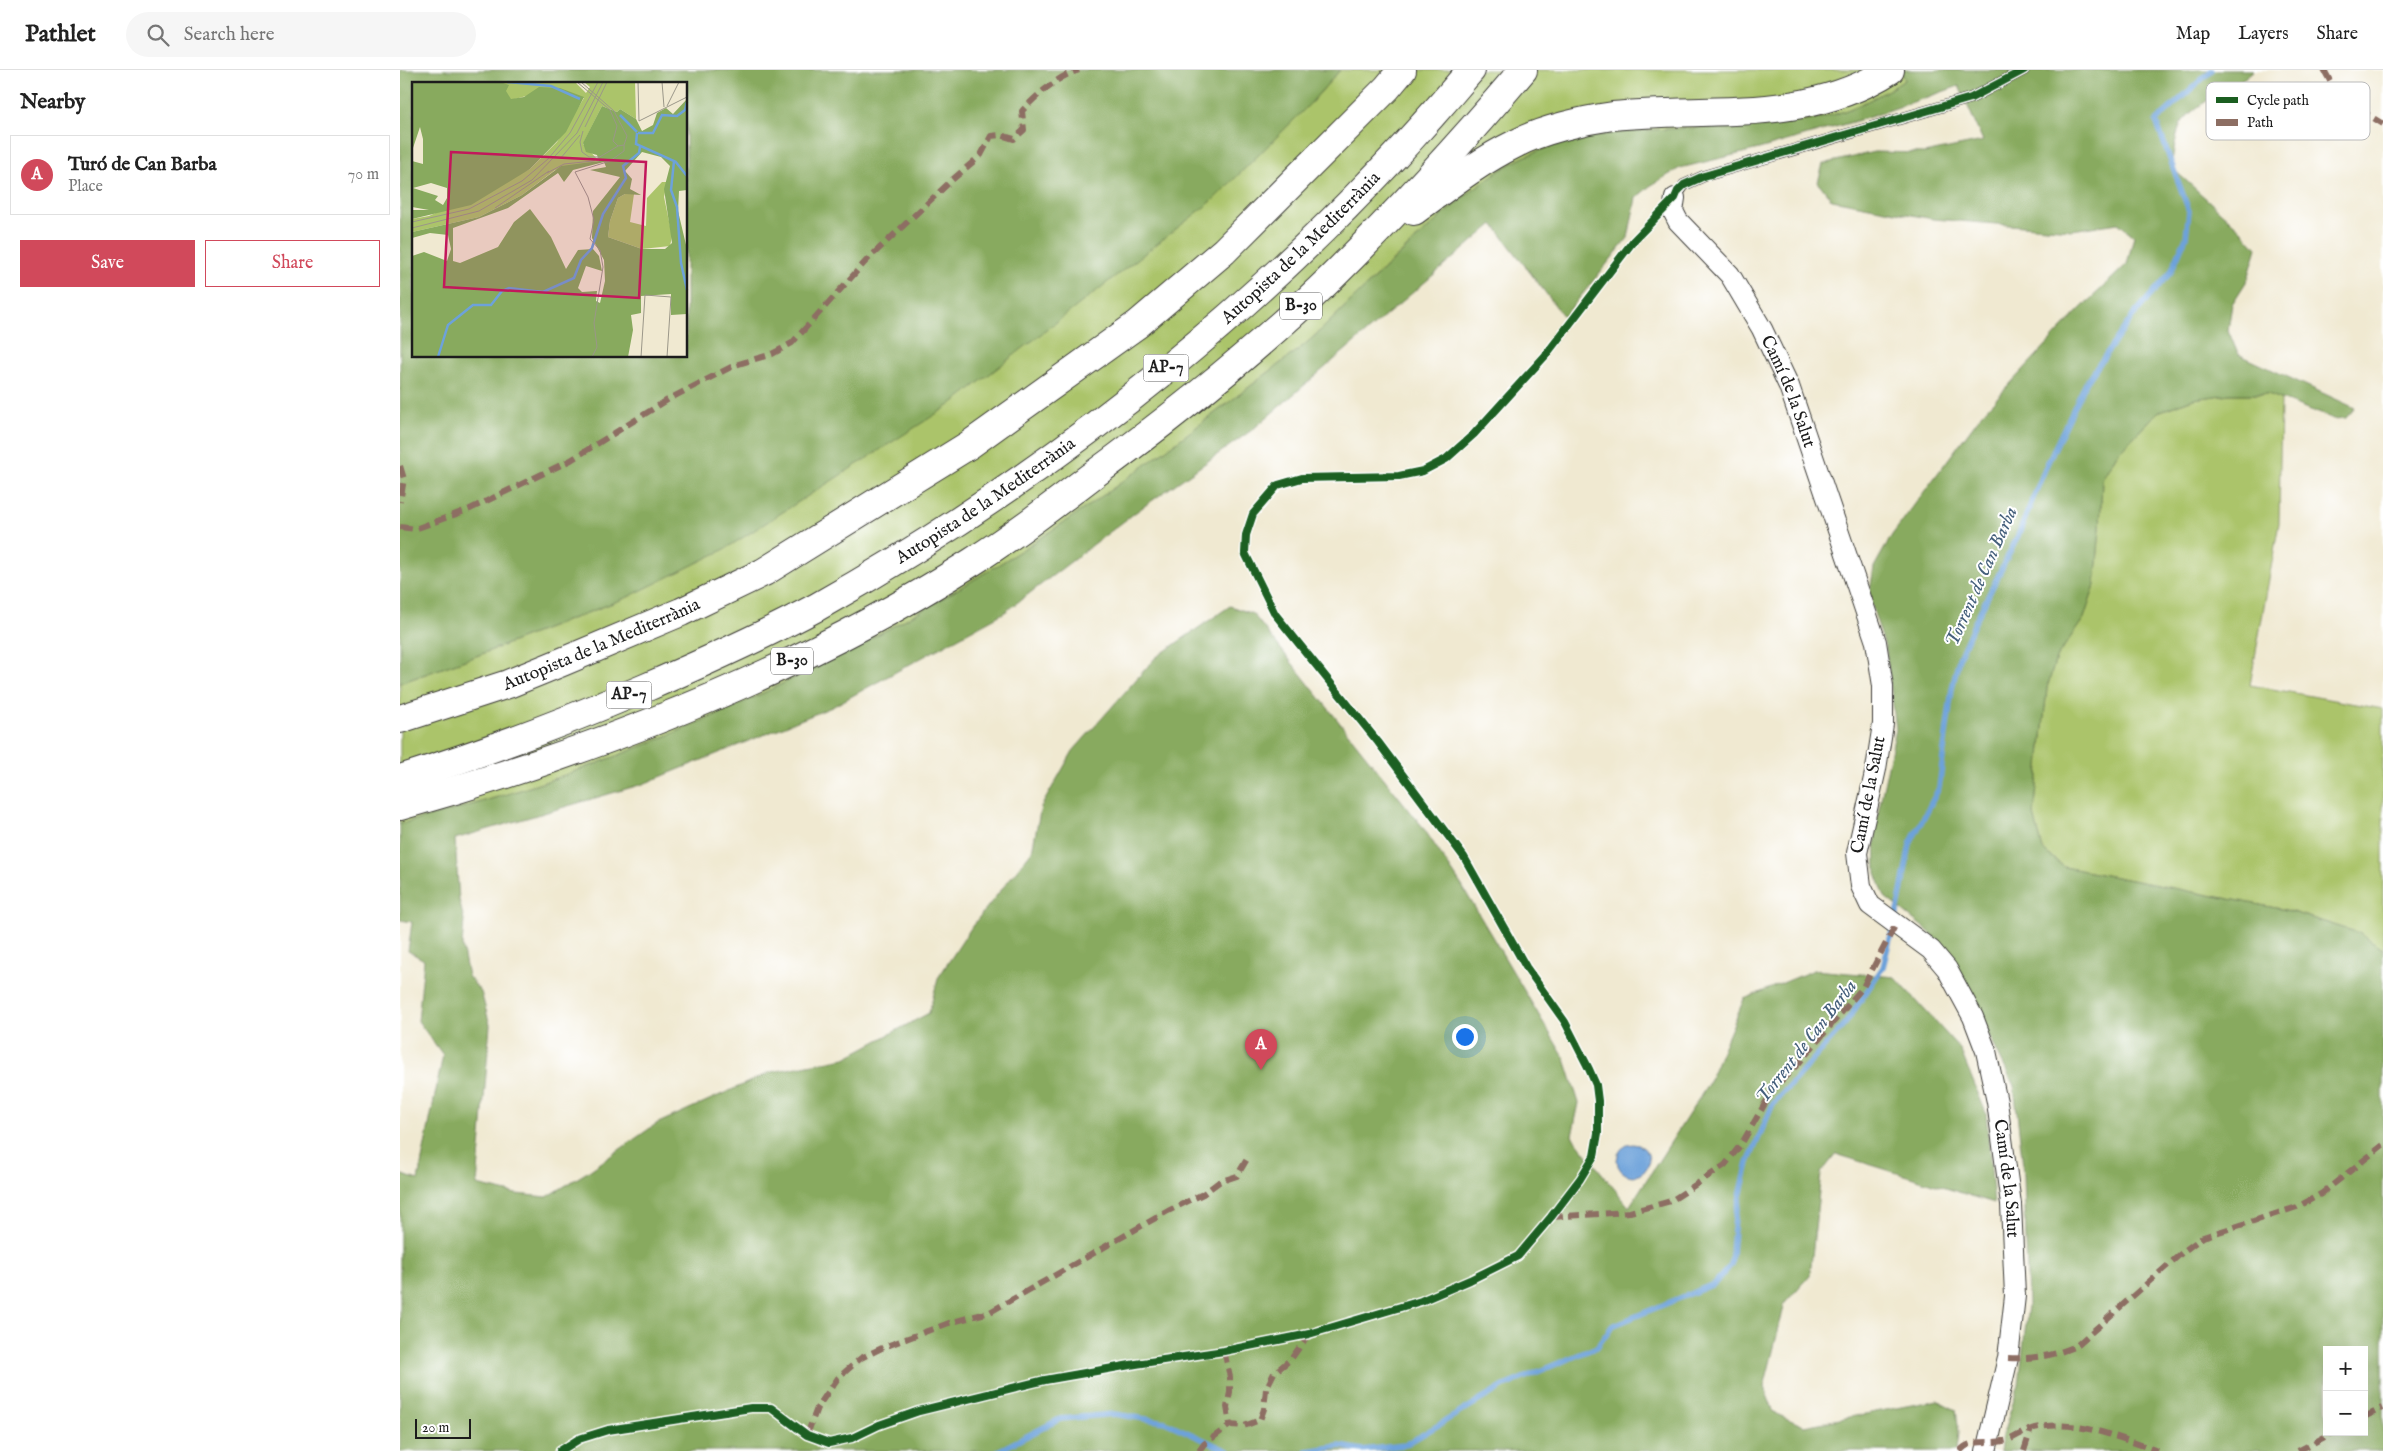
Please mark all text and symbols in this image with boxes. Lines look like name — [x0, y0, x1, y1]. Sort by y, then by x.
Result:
search box — [126, 12, 476, 57]
text: Pathlet — [25, 19, 96, 50]
icon: search — [144, 21, 172, 49]
text: Search here — [184, 23, 274, 47]
text: Map — [2176, 23, 2210, 46]
text: Layers — [2238, 23, 2289, 46]
text: Share — [2317, 23, 2358, 46]
inset map — [412, 82, 688, 358]
legend — [2206, 82, 2370, 140]
text: Nearby — [20, 89, 85, 116]
text: Cycle path — [2247, 92, 2309, 110]
text: Path — [2247, 114, 2274, 132]
text: Turó de Can Barba — [68, 153, 217, 177]
text: A — [32, 165, 42, 185]
text: 70 m — [348, 165, 379, 185]
street label: Autopista de la Mediterrània — [1216, 167, 1386, 330]
text: Place — [68, 177, 103, 197]
button: Save — [20, 240, 195, 287]
button: Share — [205, 240, 380, 287]
road number: B-30 — [1280, 292, 1322, 320]
street label: Camí de la Salut — [1755, 332, 1821, 451]
road number: AP-7 — [1144, 354, 1188, 382]
street label: Autopista de la Mediterrània — [891, 432, 1080, 570]
water label: Torrent de Can Barba — [1940, 503, 2024, 651]
street label: Autopista de la Mediterrània — [499, 593, 704, 697]
road number: B-30 — [771, 648, 813, 674]
road number: AP-7 — [606, 682, 652, 708]
street label: Camí de la Salut — [1846, 734, 1892, 856]
water label: Torrent de Can Barba — [1751, 975, 1863, 1109]
your location — [1452, 1024, 1478, 1050]
pin: A — [1245, 1029, 1277, 1070]
street label: Camí de la Salut — [1988, 1118, 2024, 1238]
map controls — [2323, 1346, 2368, 1436]
button: + — [2323, 1346, 2368, 1391]
button: − — [2323, 1391, 2368, 1436]
scale bar — [415, 1416, 471, 1439]
text: 20 m — [422, 1419, 449, 1437]

